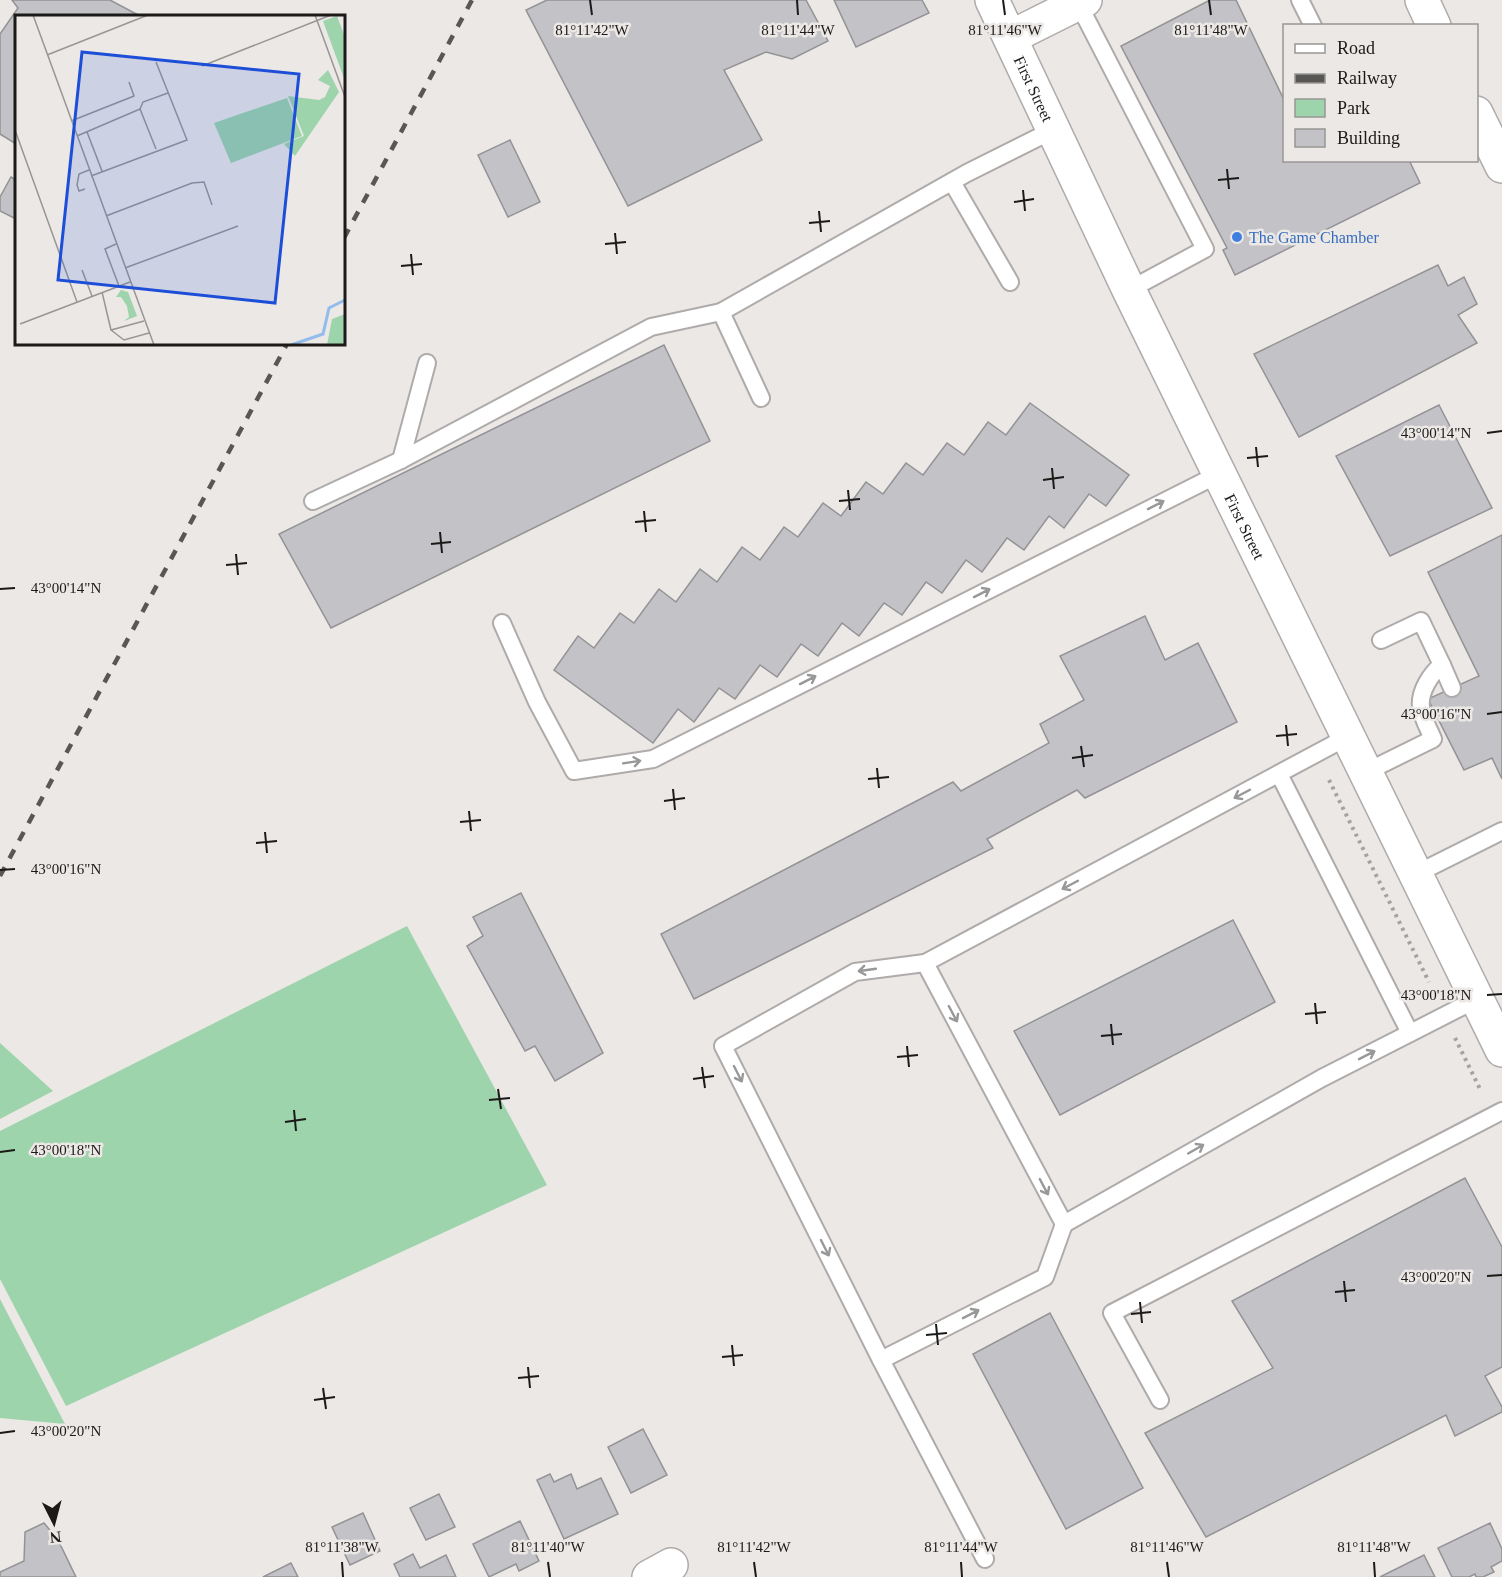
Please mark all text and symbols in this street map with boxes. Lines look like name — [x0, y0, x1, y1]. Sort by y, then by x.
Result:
inset map — [15, 15, 345, 345]
text: 81°11'42"W — [555, 22, 630, 38]
text: 81°11'44"W — [761, 22, 836, 38]
text: 81°11'46"W — [968, 22, 1043, 38]
text: 81°11'48"W — [1174, 22, 1249, 38]
legend — [1283, 24, 1478, 162]
text: Road — [1337, 38, 1375, 58]
street label: First Street — [1011, 53, 1056, 125]
text: Railway — [1337, 68, 1397, 88]
text: Park — [1337, 98, 1370, 118]
text: Building — [1337, 128, 1400, 148]
place label: The Game Chamber — [1249, 229, 1379, 246]
marker: The Game Chamber — [1230, 230, 1244, 244]
text: 43°00'14"N — [1401, 425, 1471, 441]
street label: First Street — [1221, 491, 1268, 563]
one-way arrow — [1147, 499, 1165, 511]
text: 43°00'14"N — [31, 580, 101, 596]
one-way arrow — [973, 587, 991, 598]
one-way arrow — [799, 674, 817, 686]
text: 43°00'16"N — [1401, 706, 1471, 722]
one-way arrow — [621, 756, 641, 767]
one-way arrow — [1234, 788, 1251, 800]
text: 43°00'16"N — [31, 861, 101, 877]
one-way arrow — [1061, 880, 1079, 892]
one-way arrow — [858, 965, 878, 976]
text: 43°00'18"N — [1401, 987, 1471, 1003]
one-way arrow — [947, 1005, 959, 1023]
one-way arrow — [1358, 1049, 1375, 1061]
one-way arrow — [732, 1065, 744, 1083]
text: 43°00'18"N — [31, 1142, 101, 1158]
one-way arrow — [1188, 1143, 1205, 1155]
one-way arrow — [1039, 1177, 1050, 1195]
one-way arrow — [820, 1239, 831, 1257]
text: 43°00'20"N — [1401, 1269, 1471, 1285]
one-way arrow — [962, 1308, 980, 1320]
text: 43°00'20"N — [31, 1423, 101, 1439]
north arrow — [24, 1493, 84, 1553]
text: N — [48, 1528, 62, 1547]
text: 81°11'38"W — [305, 1539, 380, 1555]
text: 81°11'40"W — [511, 1539, 586, 1555]
text: 81°11'42"W — [717, 1539, 792, 1555]
text: 81°11'44"W — [924, 1539, 999, 1555]
text: 81°11'46"W — [1130, 1539, 1205, 1555]
text: 81°11'48"W — [1337, 1539, 1412, 1555]

